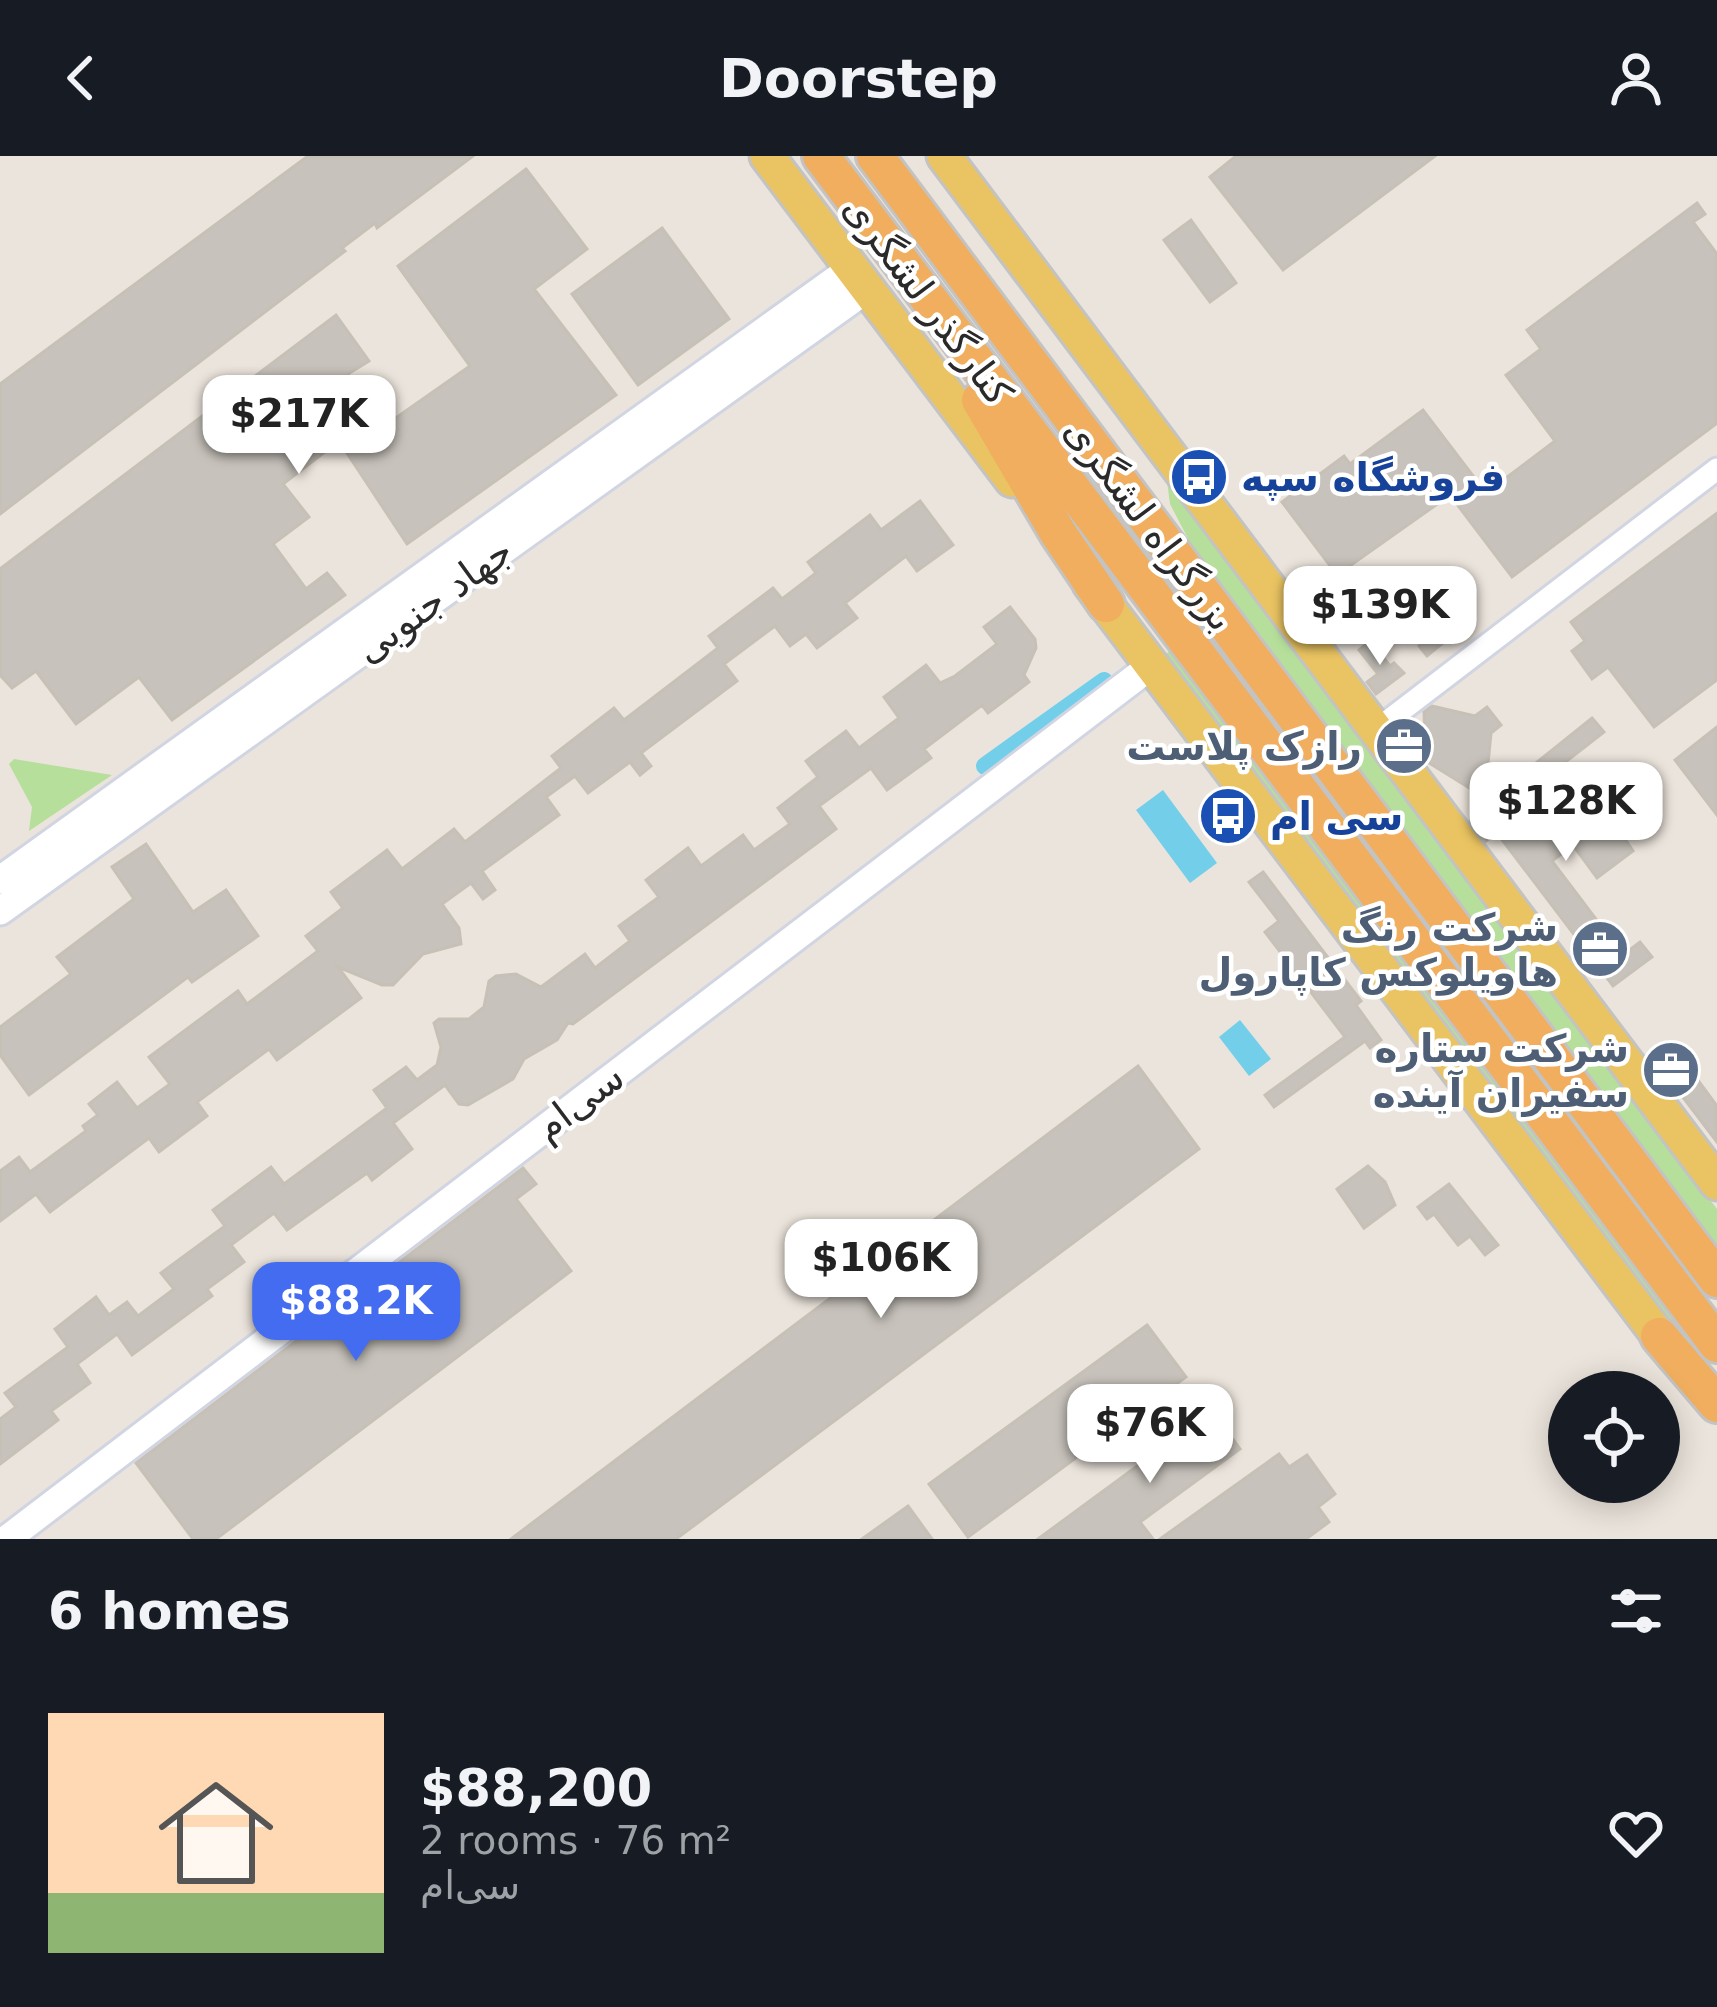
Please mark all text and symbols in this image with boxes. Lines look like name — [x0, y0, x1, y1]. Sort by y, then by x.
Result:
icon: back — [48, 45, 114, 111]
icon: person — [1603, 45, 1669, 111]
text: Doorstep — [719, 47, 998, 110]
street label: کنارگذر لشگری — [834, 186, 1022, 415]
pin: $217K — [215, 375, 383, 477]
text: $217K — [230, 391, 368, 436]
street label: بزرگراه لشگری — [1054, 409, 1245, 640]
bus stop icon: فروشگاه سپه — [1168, 446, 1230, 508]
place label: فروشگاه سپه — [1241, 455, 1505, 501]
street label: جهاد جنوبی — [347, 528, 522, 673]
pin: $139K — [1296, 566, 1464, 668]
text: $139K — [1311, 582, 1449, 627]
office icon: رازک پلاست — [1373, 715, 1435, 777]
place label: رازک پلاست — [1126, 724, 1362, 770]
pin: $128K — [1482, 762, 1650, 864]
text: $128K — [1497, 778, 1635, 823]
bus stop icon: سی ام — [1197, 785, 1259, 847]
place label: سی ام — [1270, 794, 1403, 840]
place label: شرکت رنگ هاویلوکس کاپارول — [1199, 905, 1558, 996]
office icon: شرکت رنگ هاویلوکس کاپارول — [1569, 918, 1631, 980]
place label: شرکت ستاره سفیران آینده — [1373, 1026, 1629, 1117]
office icon: شرکت ستاره سفیران آینده — [1640, 1039, 1702, 1101]
street label: سی‌ام — [525, 1054, 633, 1150]
pin: $106K — [797, 1219, 965, 1321]
text: $106K — [812, 1235, 950, 1280]
pin: $88.2K — [258, 1262, 454, 1364]
text: $88.2K — [279, 1278, 433, 1323]
map controls — [1548, 1371, 1680, 1503]
button: locate — [1548, 1371, 1680, 1503]
pin: $76K — [1079, 1384, 1221, 1486]
text: $76K — [1094, 1400, 1206, 1445]
icon: filters — [1603, 1578, 1669, 1644]
text: 6 homes — [48, 1582, 291, 1641]
text: $88,200 — [420, 1759, 652, 1818]
icon: home — [144, 1761, 288, 1905]
icon: heart — [1603, 1800, 1669, 1866]
text: 2 rooms · 76 m² — [420, 1818, 731, 1863]
text: سی‌ام — [420, 1863, 520, 1908]

